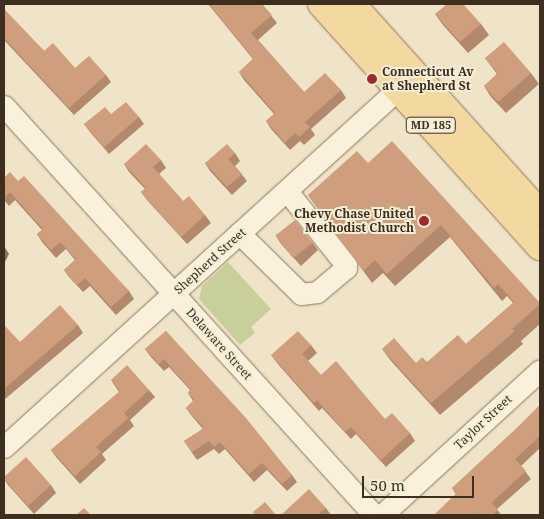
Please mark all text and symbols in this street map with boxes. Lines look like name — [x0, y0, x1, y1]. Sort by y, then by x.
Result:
place label: Connecticut Av at Shepherd St — [382, 65, 474, 93]
marker: Connecticut Av at Shepherd St — [366, 73, 378, 85]
road number: MD 185 — [405, 116, 457, 134]
place label: Chevy Chase United Methodist Church — [294, 207, 414, 235]
marker: Chevy Chase United Methodist Church — [418, 215, 430, 227]
street label: Shepherd Street — [171, 225, 249, 297]
street label: Delaware Street — [183, 305, 255, 383]
street label: Taylor Street — [451, 392, 515, 452]
scale bar — [364, 466, 476, 498]
text: 50 m — [370, 475, 405, 495]

